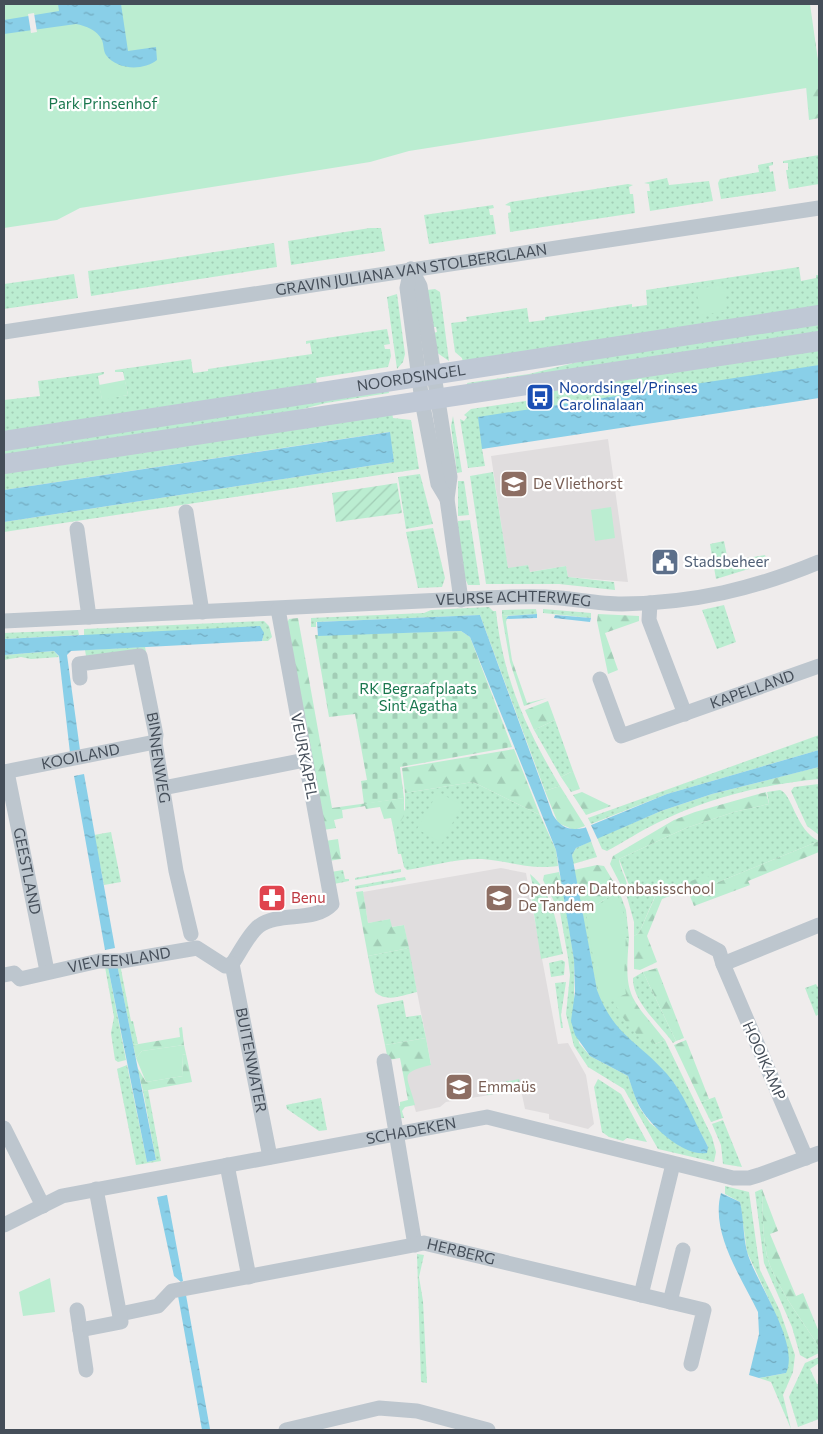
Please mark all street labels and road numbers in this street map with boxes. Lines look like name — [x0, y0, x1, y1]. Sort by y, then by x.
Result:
street label: GRAVIN JULIANA VAN STOLBERGLAAN — [274, 239, 548, 299]
street label: NOORDSINGEL — [355, 360, 467, 394]
street label: VEURSE ACHTERWEG — [435, 587, 592, 610]
street label: KAPELLAND — [707, 665, 797, 712]
street label: BINNENWEG — [144, 710, 175, 804]
street label: VEURKAPEL — [288, 711, 322, 801]
street label: KOOILAND — [40, 739, 121, 772]
street label: GEESTLAND — [10, 826, 45, 916]
street label: VIEVEENLAND — [66, 943, 172, 976]
street label: BUITENWATER — [233, 1006, 271, 1114]
street label: HOOIKAMP — [740, 1018, 790, 1103]
street label: SCHADEKEN — [365, 1113, 457, 1147]
street label: HERBERG — [425, 1234, 497, 1268]

